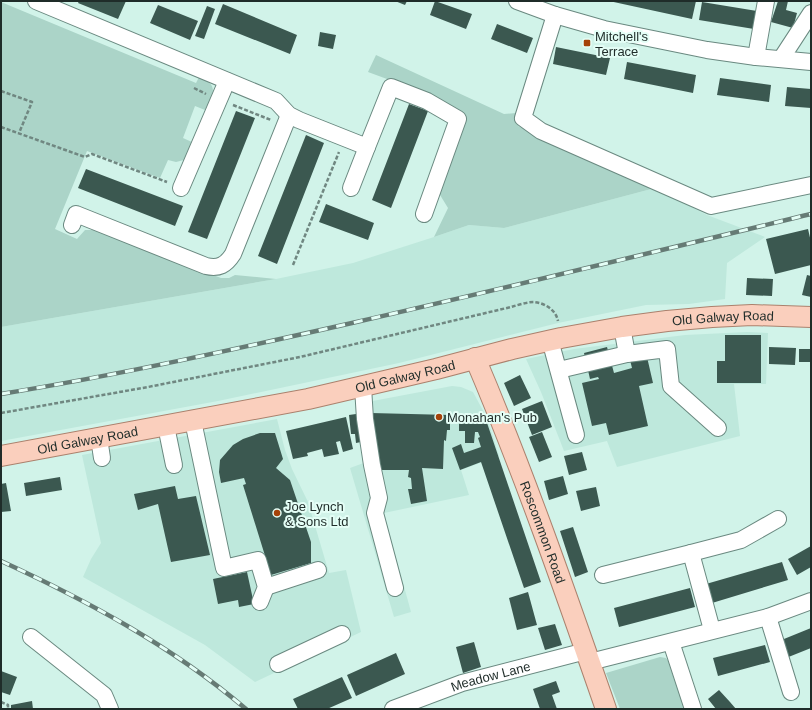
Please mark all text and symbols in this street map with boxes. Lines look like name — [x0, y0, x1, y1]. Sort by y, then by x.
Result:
place label: Mitchell's Terrace — [595, 29, 649, 59]
marker: Mitchell's Terrace — [582, 38, 592, 48]
street label: Old Galway Road — [671, 308, 774, 329]
street label: Old Galway Road — [354, 357, 457, 396]
place label: Monahan's Pub — [447, 410, 537, 425]
marker: Monahan's Pub — [434, 412, 444, 422]
street label: Old Galway Road — [36, 424, 139, 457]
street label: Roscommon Road — [517, 479, 568, 585]
place label: Joe Lynch & Sons Ltd — [285, 499, 349, 529]
marker: Joe Lynch & Sons Ltd — [272, 508, 282, 518]
street label: Meadow Lane — [449, 659, 532, 695]

